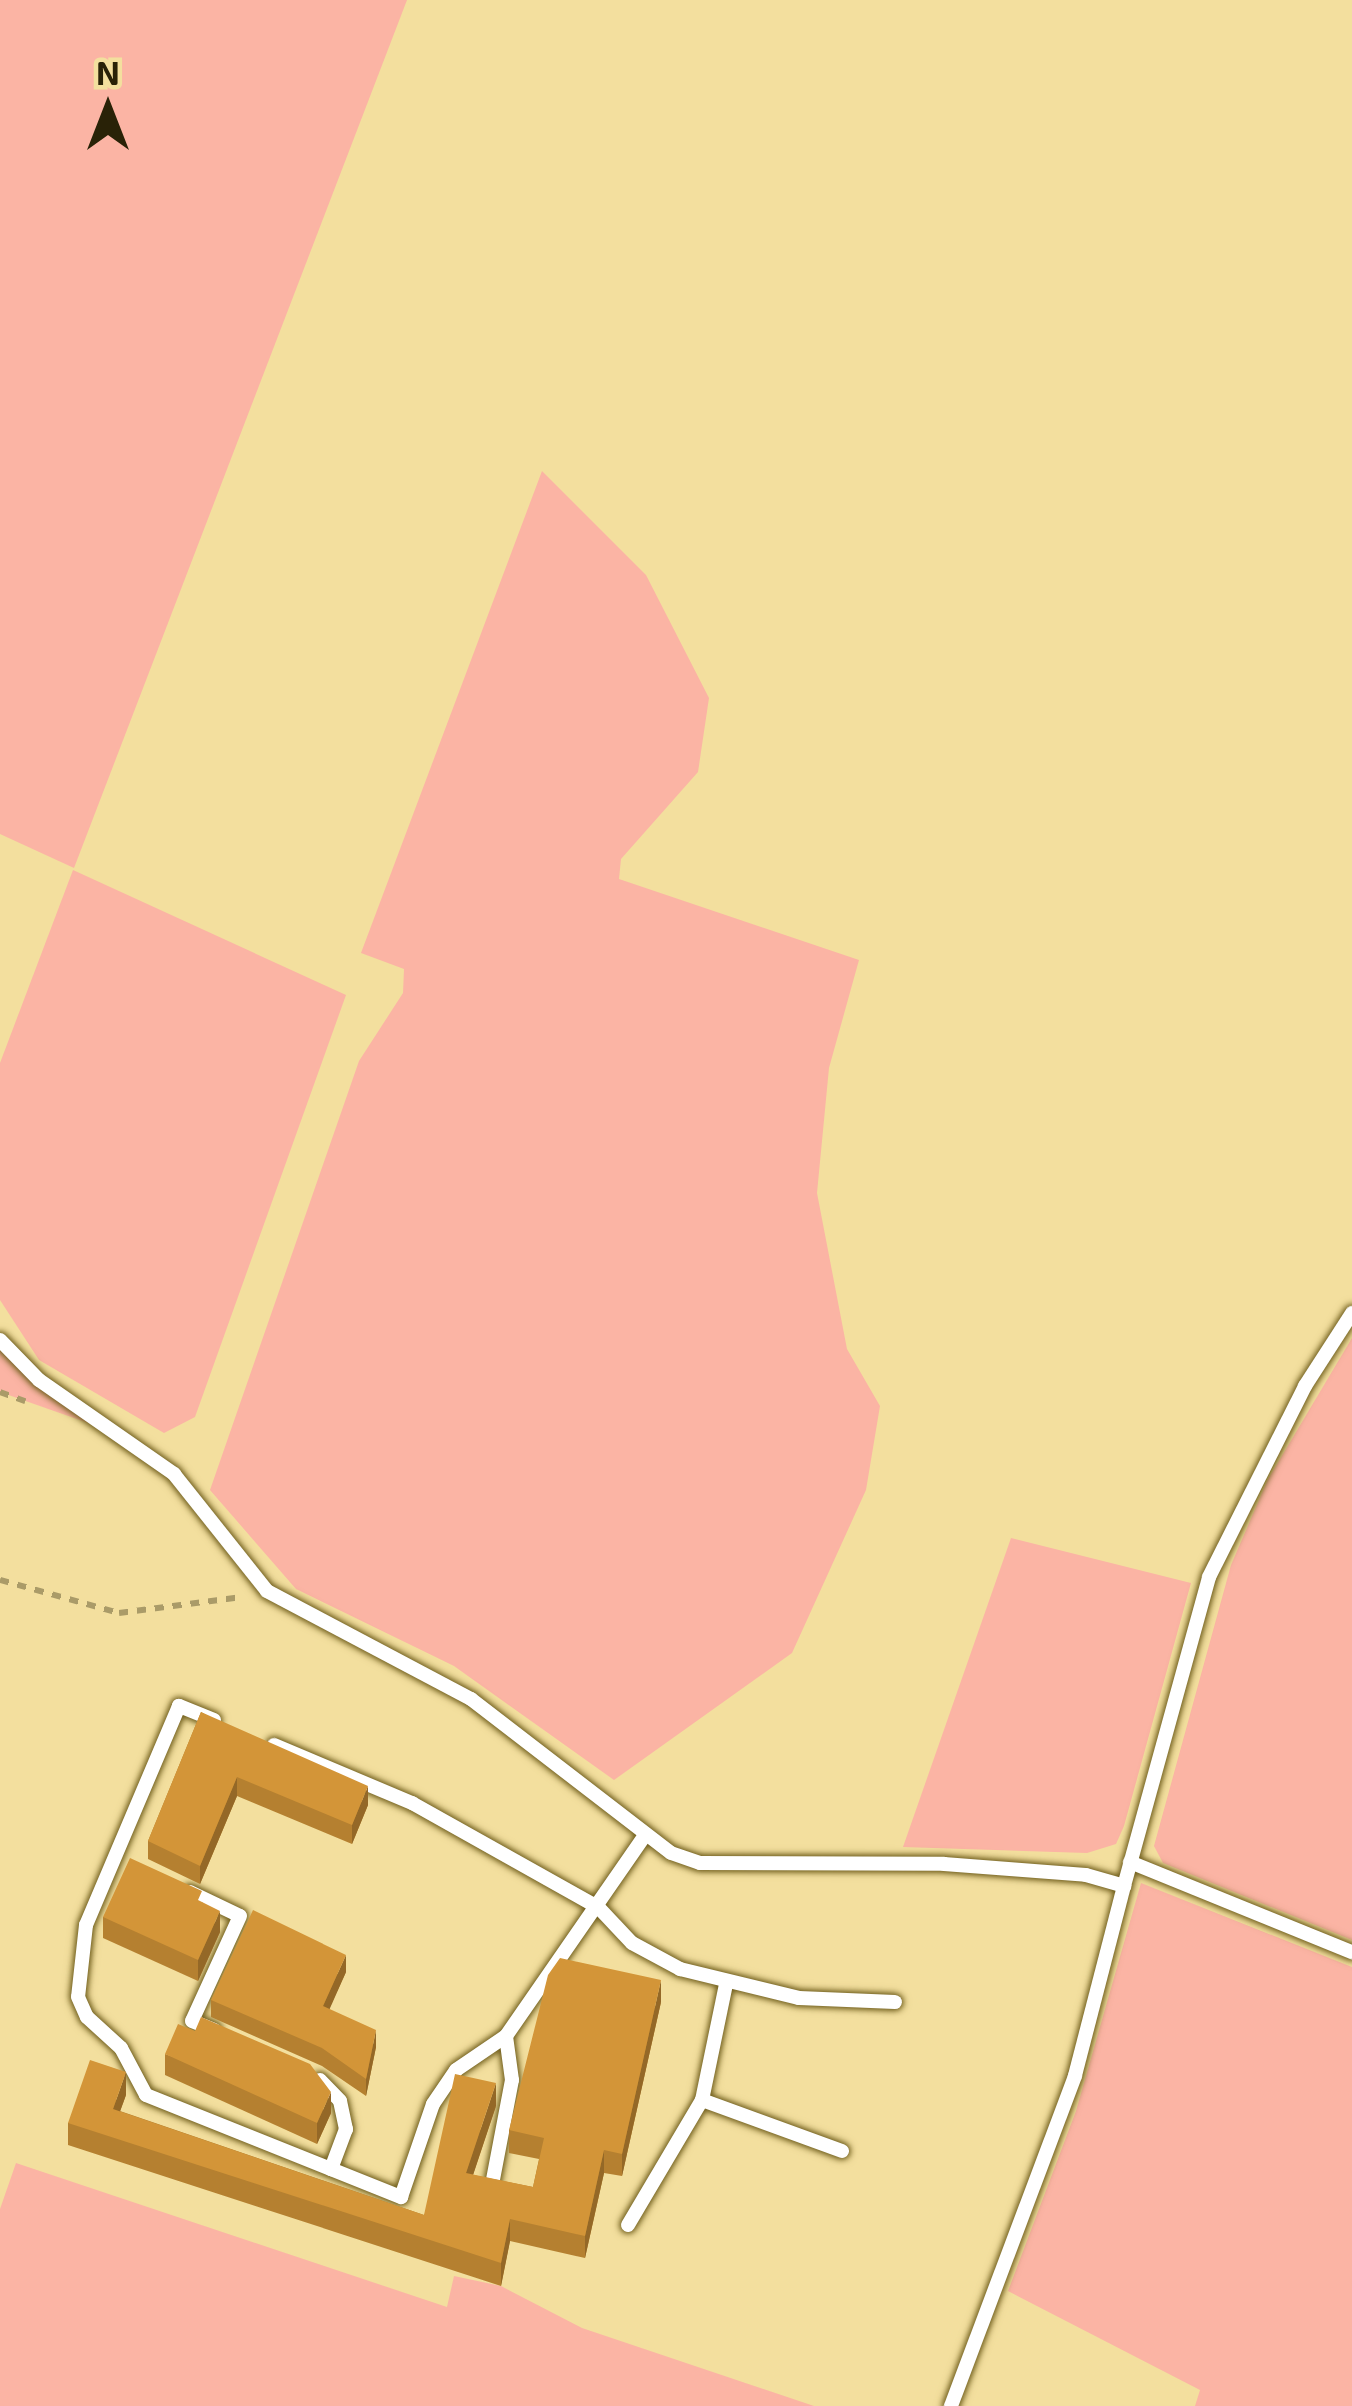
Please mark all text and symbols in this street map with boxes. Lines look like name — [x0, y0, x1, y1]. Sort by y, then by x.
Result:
north arrow — [48, 48, 168, 168]
text: N — [96, 52, 120, 92]

